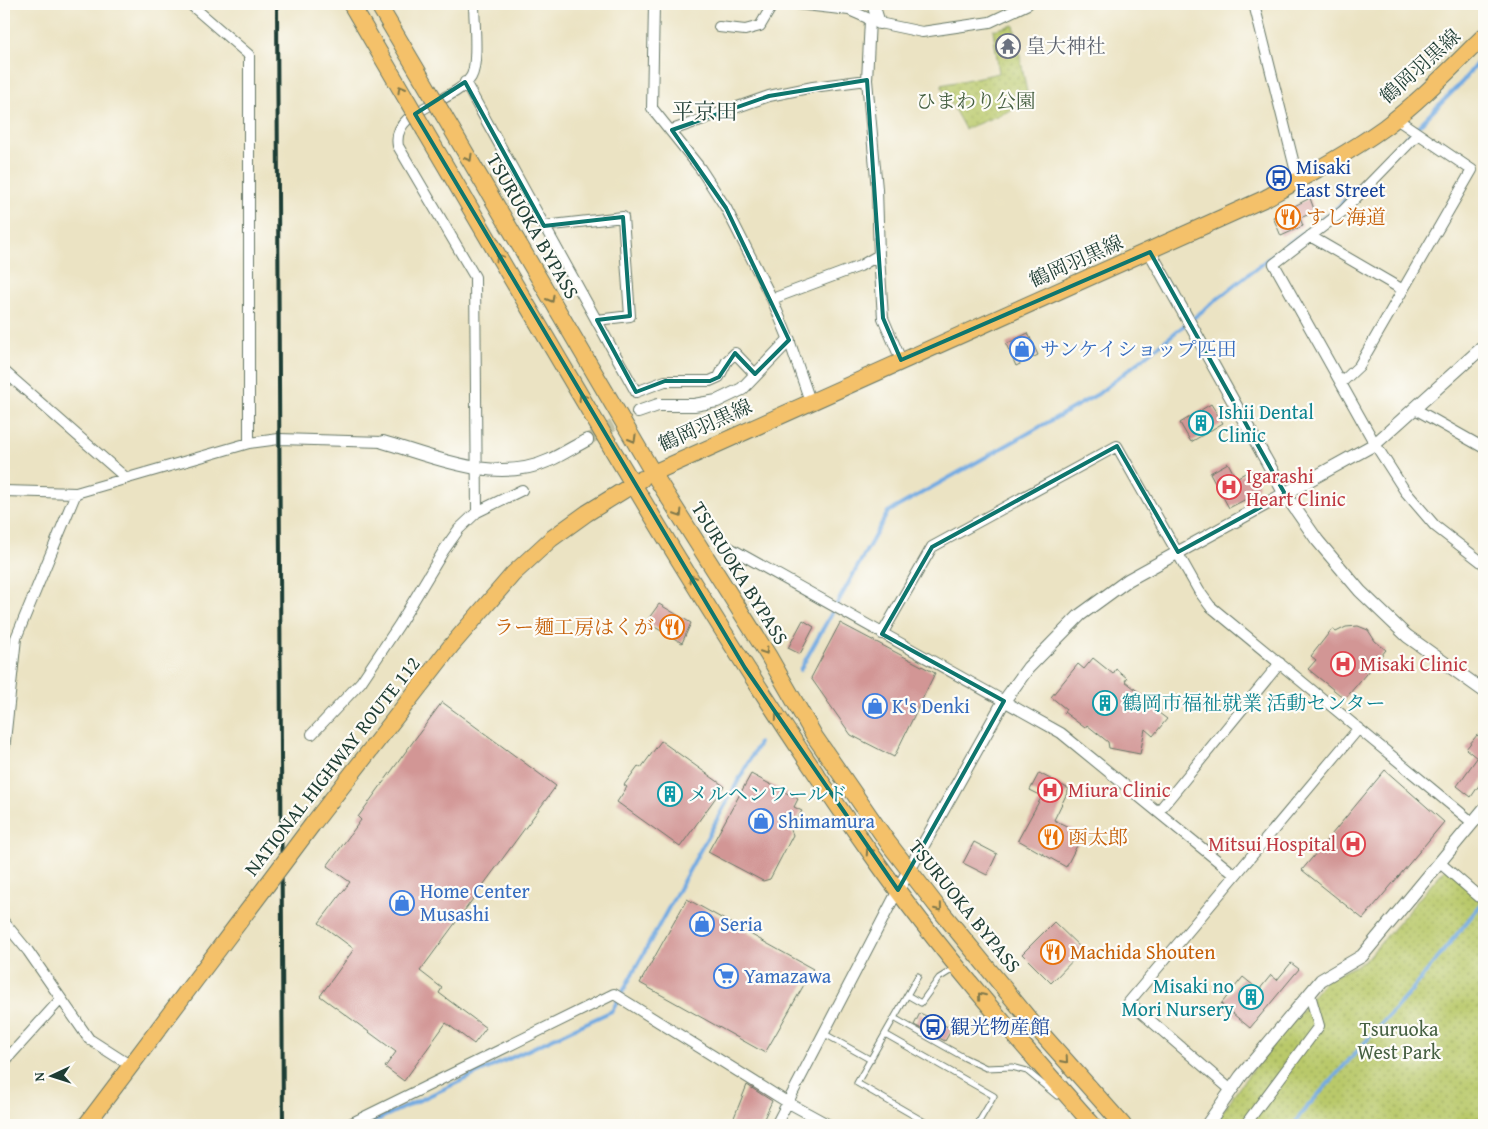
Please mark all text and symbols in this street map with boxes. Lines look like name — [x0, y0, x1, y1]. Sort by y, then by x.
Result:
street label: 鶴岡羽黒線 — [1373, 21, 1467, 110]
place label: 皇大神社 — [1026, 31, 1106, 60]
temple icon: 皇大神社 — [995, 33, 1021, 59]
one-way arrow — [397, 86, 407, 95]
park label: ひまわり公園 — [916, 86, 1036, 115]
district label: 平京田 — [672, 95, 738, 127]
street label: TSURUOKA BYPASS — [480, 148, 587, 304]
place label: Misaki East Street — [1296, 152, 1386, 204]
one-way arrow — [462, 153, 472, 162]
bus stop icon: Misaki East Street — [1266, 165, 1292, 191]
place label: すし海道 — [1306, 202, 1386, 231]
restaurant icon: すし海道 — [1275, 204, 1301, 230]
street label: 鶴岡羽黒線 — [1024, 227, 1127, 294]
one-way arrow — [496, 253, 506, 262]
one-way arrow — [544, 293, 554, 302]
place label: サンケイショップ匹田 — [1040, 334, 1237, 363]
shop icon: サンケイショップ匹田 — [1009, 336, 1035, 362]
street label: 鶴岡羽黒線 — [653, 391, 756, 458]
one-way arrow — [578, 393, 588, 402]
place label: Ishii Dental Clinic — [1218, 397, 1314, 449]
building icon: Ishii Dental Clinic — [1188, 410, 1214, 436]
one-way arrow — [626, 434, 636, 443]
place label: Igarashi Heart Clinic — [1246, 461, 1346, 513]
hospital icon: Igarashi Heart Clinic — [1216, 474, 1242, 500]
street label: TSURUOKA BYPASS — [685, 496, 796, 650]
one-way arrow — [672, 509, 682, 518]
one-way arrow — [688, 575, 698, 584]
place label: ラー麺工房はくが — [494, 612, 654, 641]
restaurant icon: ラー麺工房はくが — [659, 614, 685, 640]
one-way arrow — [759, 646, 769, 655]
place label: Misaki Clinic — [1360, 649, 1468, 678]
street label: NATIONAL HIGHWAY ROUTE 112 — [237, 650, 427, 881]
hospital icon: Misaki Clinic — [1330, 651, 1356, 677]
place label: 鶴岡市福祉就業 活動センター — [1122, 688, 1386, 717]
building icon: 鶴岡市福祉就業 活動センター — [1092, 690, 1118, 716]
place label: K's Denki — [892, 691, 970, 720]
shop icon: K's Denki — [862, 693, 888, 719]
one-way arrow — [775, 712, 784, 722]
place label: Miura Clinic — [1068, 775, 1171, 804]
hospital icon: Miura Clinic — [1037, 777, 1063, 803]
place label: メルヘンワールド — [688, 779, 848, 808]
building icon: メルヘンワールド — [657, 781, 683, 807]
place label: Shimamura — [778, 806, 876, 835]
shop icon: Shimamura — [748, 808, 774, 834]
place label: 函太郎 — [1068, 822, 1128, 851]
restaurant icon: 函太郎 — [1038, 824, 1064, 850]
place label: Mitsui Hospital — [1208, 829, 1336, 858]
hospital icon: Mitsui Hospital — [1340, 831, 1366, 857]
street label: TSURUOKA BYPASS — [903, 833, 1028, 979]
one-way arrow — [866, 847, 875, 856]
place label: Home Center Musashi — [420, 876, 530, 928]
shop icon: Home Center Musashi — [389, 890, 415, 916]
one-way arrow — [933, 903, 942, 912]
place label: Seria — [720, 909, 763, 938]
shop icon: Seria — [689, 911, 715, 937]
place label: Machida Shouten — [1070, 937, 1216, 966]
restaurant icon: Machida Shouten — [1040, 939, 1066, 965]
place label: Yamazawa — [744, 961, 832, 990]
supermarket icon: Yamazawa — [713, 963, 739, 989]
place label: Misaki no Mori Nursery — [1121, 971, 1234, 1023]
building icon: Misaki no Mori Nursery — [1238, 984, 1264, 1010]
one-way arrow — [979, 993, 987, 1002]
place label: 観光物産館 — [950, 1012, 1050, 1041]
bus stop icon: 観光物産館 — [920, 1014, 946, 1040]
park label: Tsuruoka West Park — [1357, 1014, 1442, 1066]
north arrow — [28, 1052, 78, 1102]
one-way arrow — [1059, 1055, 1068, 1064]
text: N — [29, 1071, 49, 1082]

